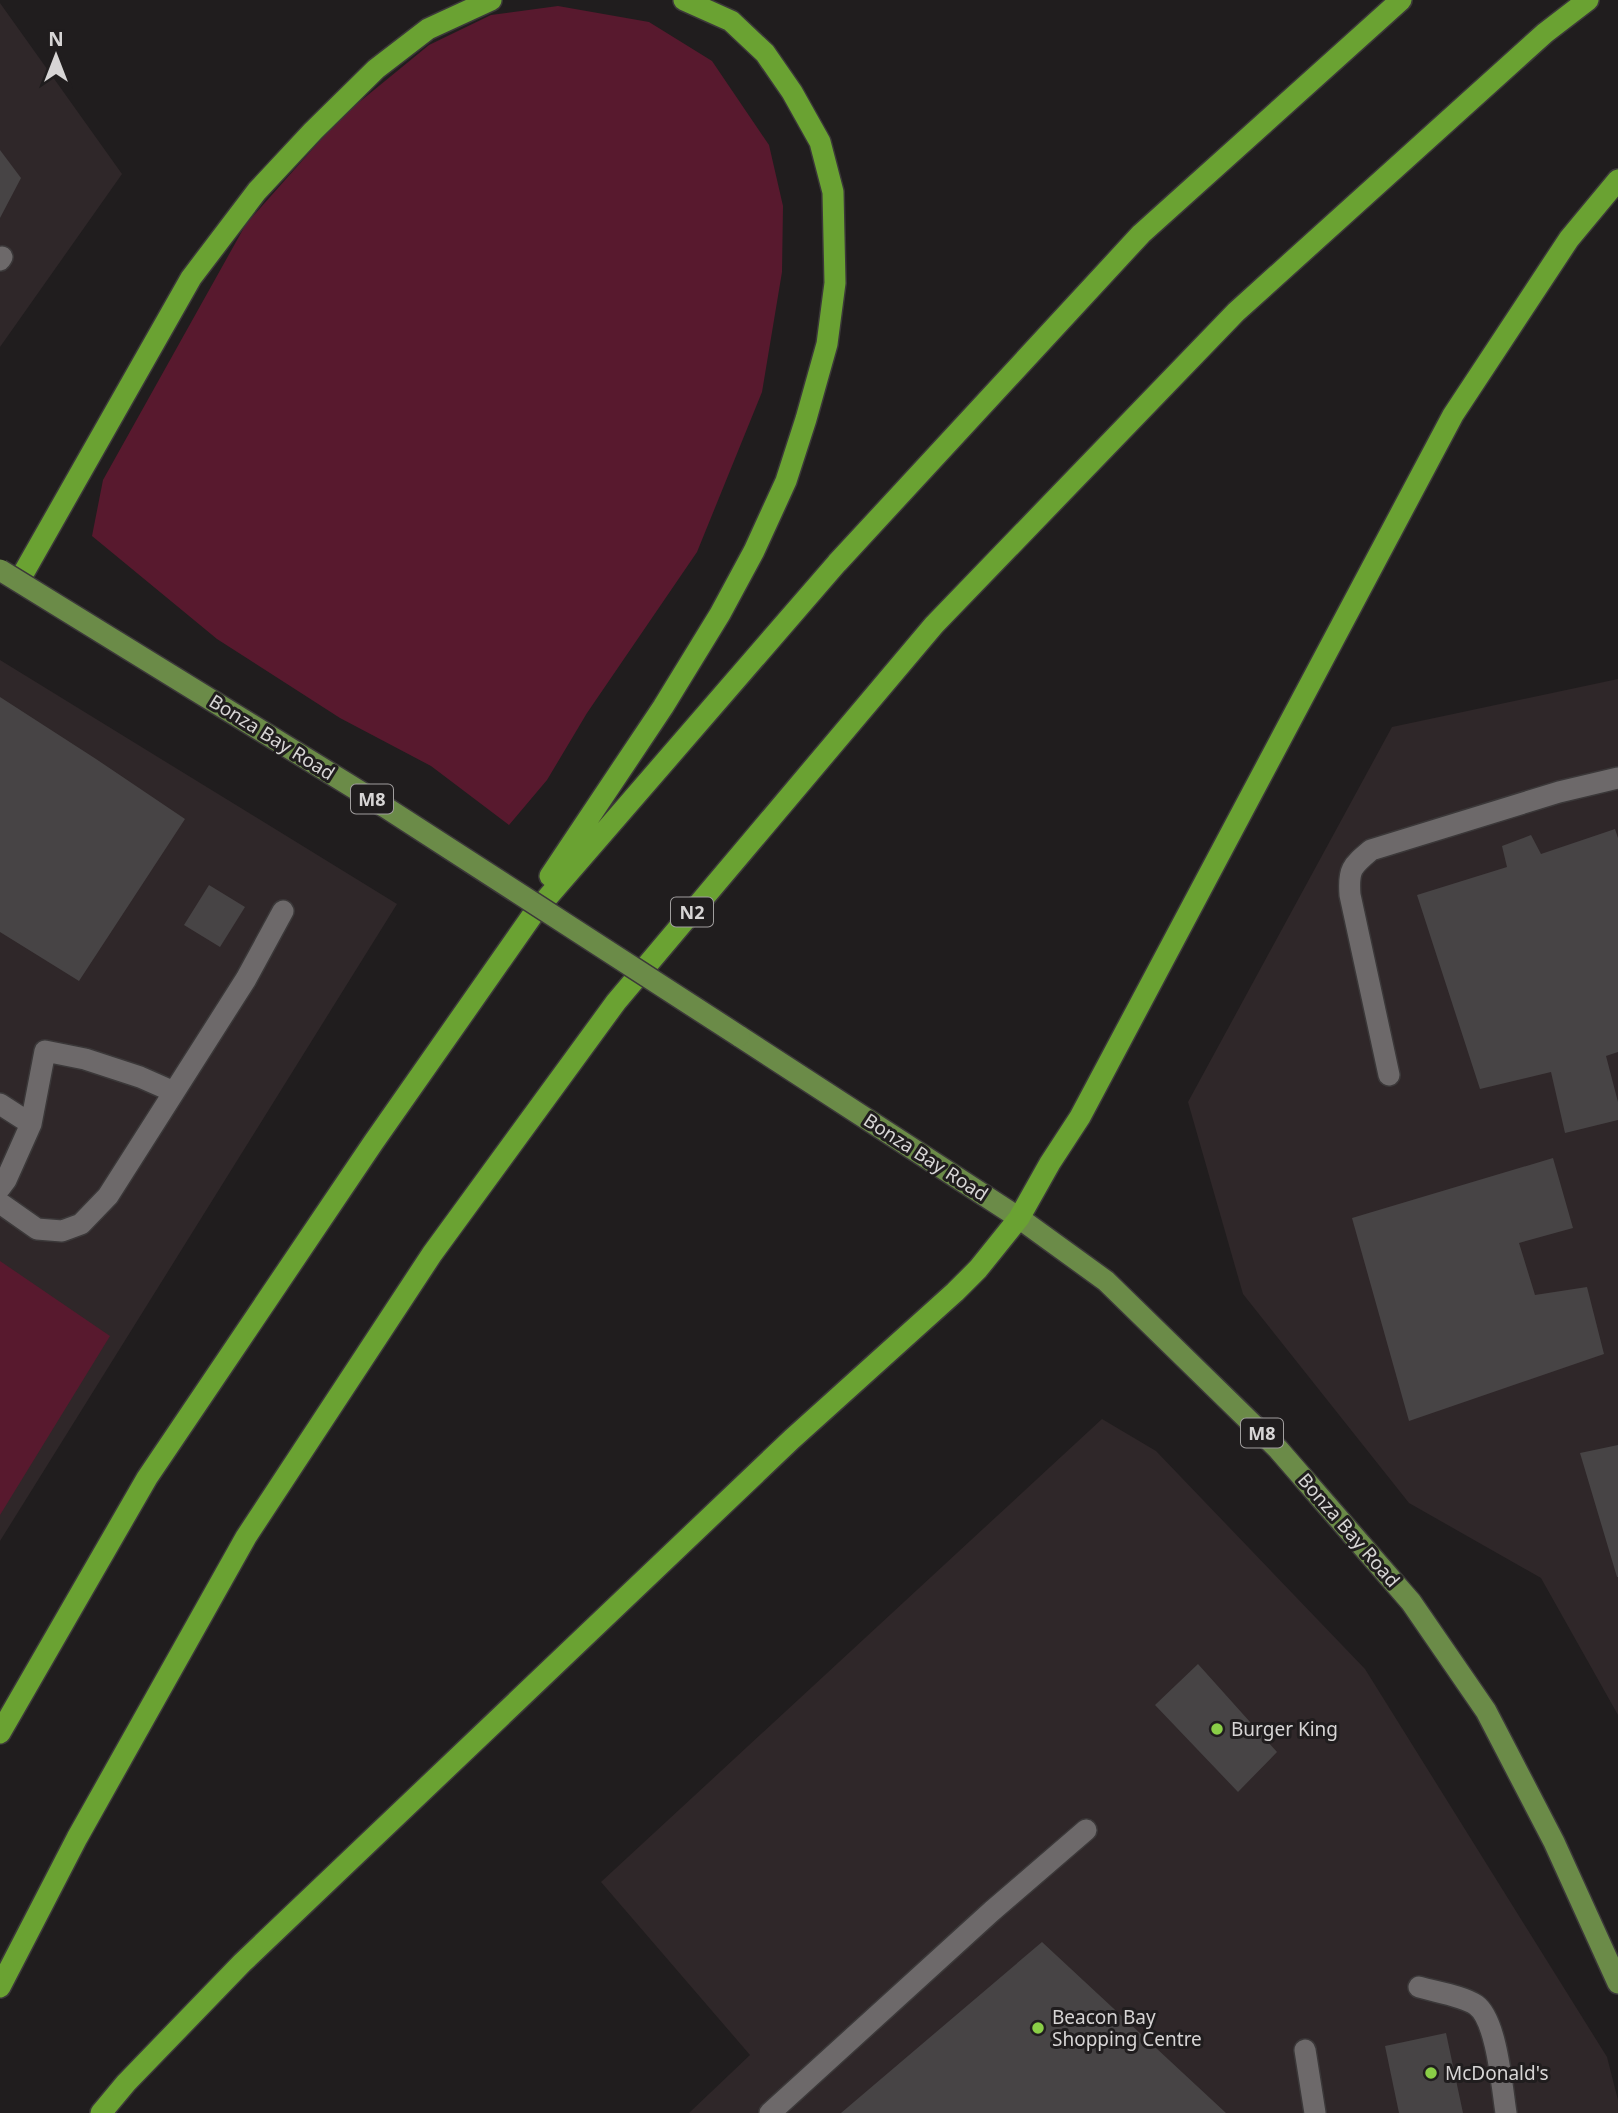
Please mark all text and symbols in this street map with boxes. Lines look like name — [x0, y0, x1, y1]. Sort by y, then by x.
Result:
north arrow — [21, 21, 91, 91]
text: N — [48, 26, 64, 52]
street label: Bonza Bay Road — [204, 688, 340, 786]
road number: M8 — [351, 784, 393, 814]
road number: N2 — [671, 897, 713, 926]
street label: Bonza Bay Road — [859, 1107, 993, 1207]
road number: M8 — [1241, 1418, 1283, 1448]
street label: Bonza Bay Road — [1292, 1467, 1406, 1593]
place label: Burger King — [1231, 1716, 1338, 1742]
marker: Burger King — [1209, 1721, 1225, 1737]
place label: Beacon Bay Shopping Centre — [1052, 2004, 1202, 2052]
marker: Beacon Bay Shopping Centre — [1030, 2020, 1046, 2036]
place label: McDonald's — [1445, 2060, 1549, 2086]
marker: McDonald's — [1423, 2065, 1439, 2081]

